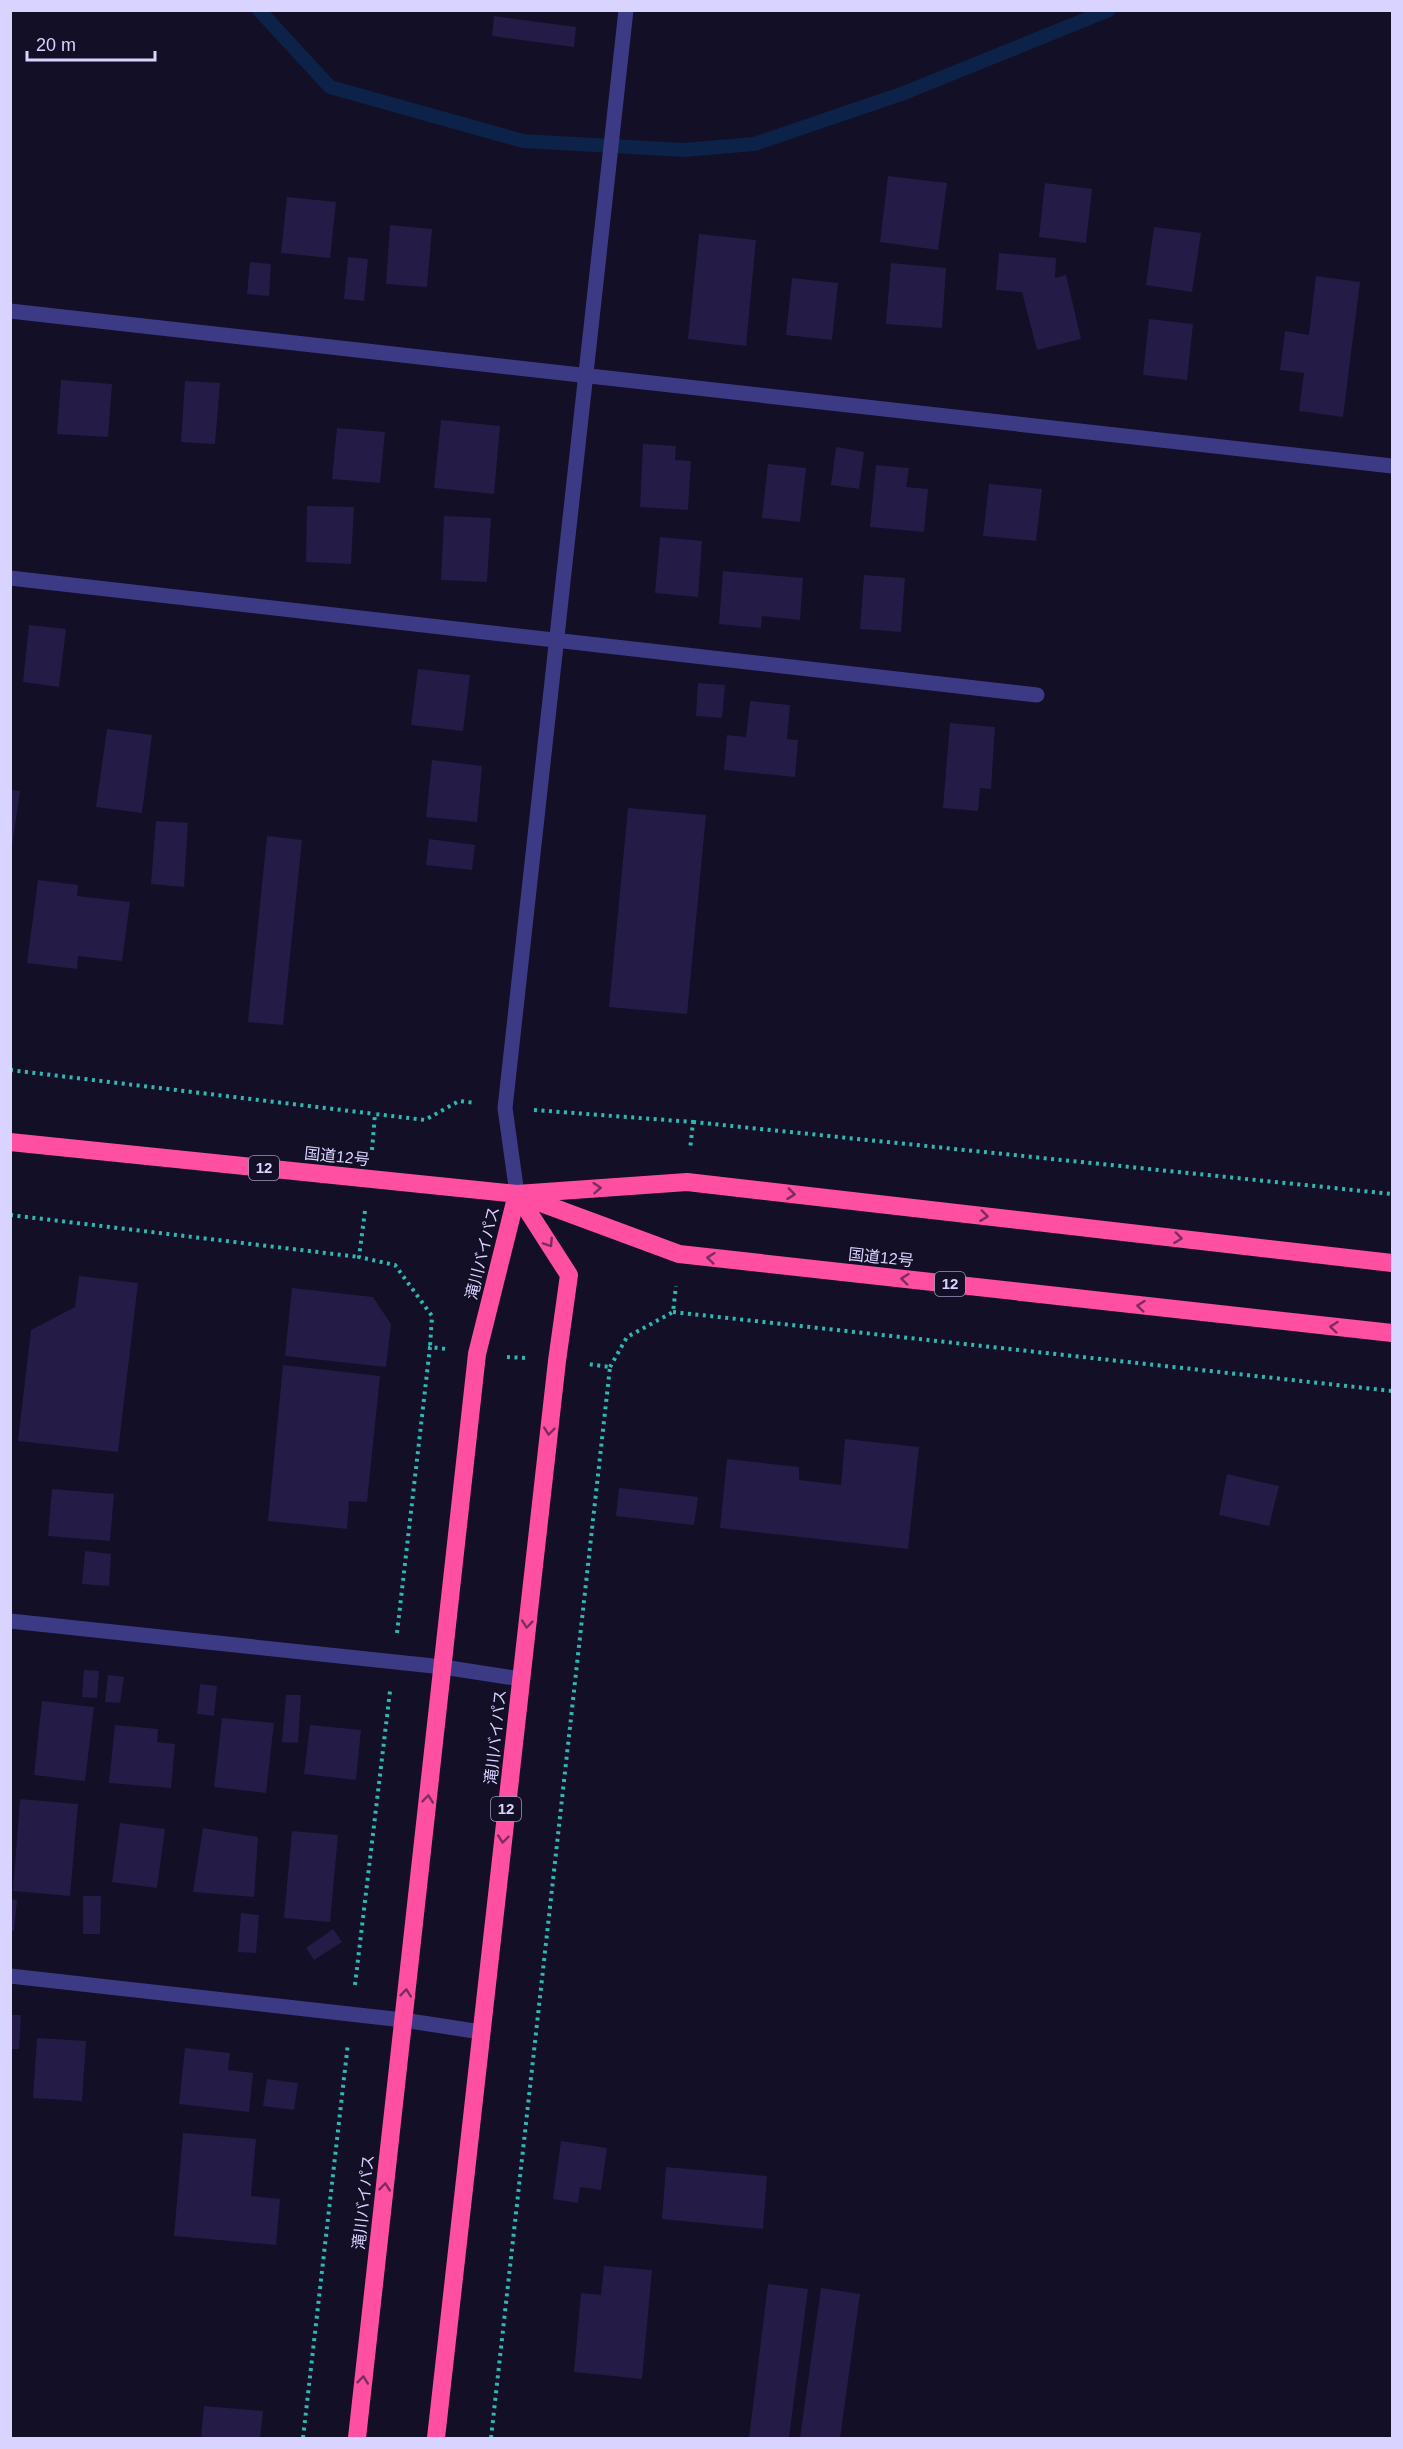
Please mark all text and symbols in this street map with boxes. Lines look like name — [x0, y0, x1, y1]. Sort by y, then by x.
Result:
scale bar — [27, 24, 154, 62]
text: 20 m — [36, 35, 76, 55]
street label: 国道12号 — [303, 1145, 371, 1168]
road number: 12 — [249, 1156, 279, 1180]
one-way arrow — [592, 1182, 601, 1195]
one-way arrow — [786, 1187, 795, 1200]
street label: 滝川バイパス — [463, 1205, 502, 1302]
one-way arrow — [980, 1209, 989, 1222]
one-way arrow — [1174, 1232, 1183, 1244]
one-way arrow — [542, 1236, 553, 1247]
street label: 国道12号 — [847, 1246, 915, 1269]
one-way arrow — [707, 1252, 716, 1265]
road number: 12 — [935, 1272, 965, 1296]
one-way arrow — [900, 1274, 910, 1286]
one-way arrow — [1136, 1300, 1145, 1312]
one-way arrow — [1330, 1321, 1339, 1334]
one-way arrow — [543, 1426, 556, 1435]
one-way arrow — [521, 1620, 534, 1629]
street label: 滝川バイパス — [482, 1689, 509, 1786]
one-way arrow — [421, 1794, 434, 1804]
road number: 12 — [491, 1797, 521, 1821]
one-way arrow — [497, 1834, 509, 1844]
one-way arrow — [399, 1988, 412, 1997]
street label: 滝川バイパス — [350, 2154, 377, 2251]
one-way arrow — [378, 2182, 390, 2191]
one-way arrow — [356, 2376, 369, 2385]

